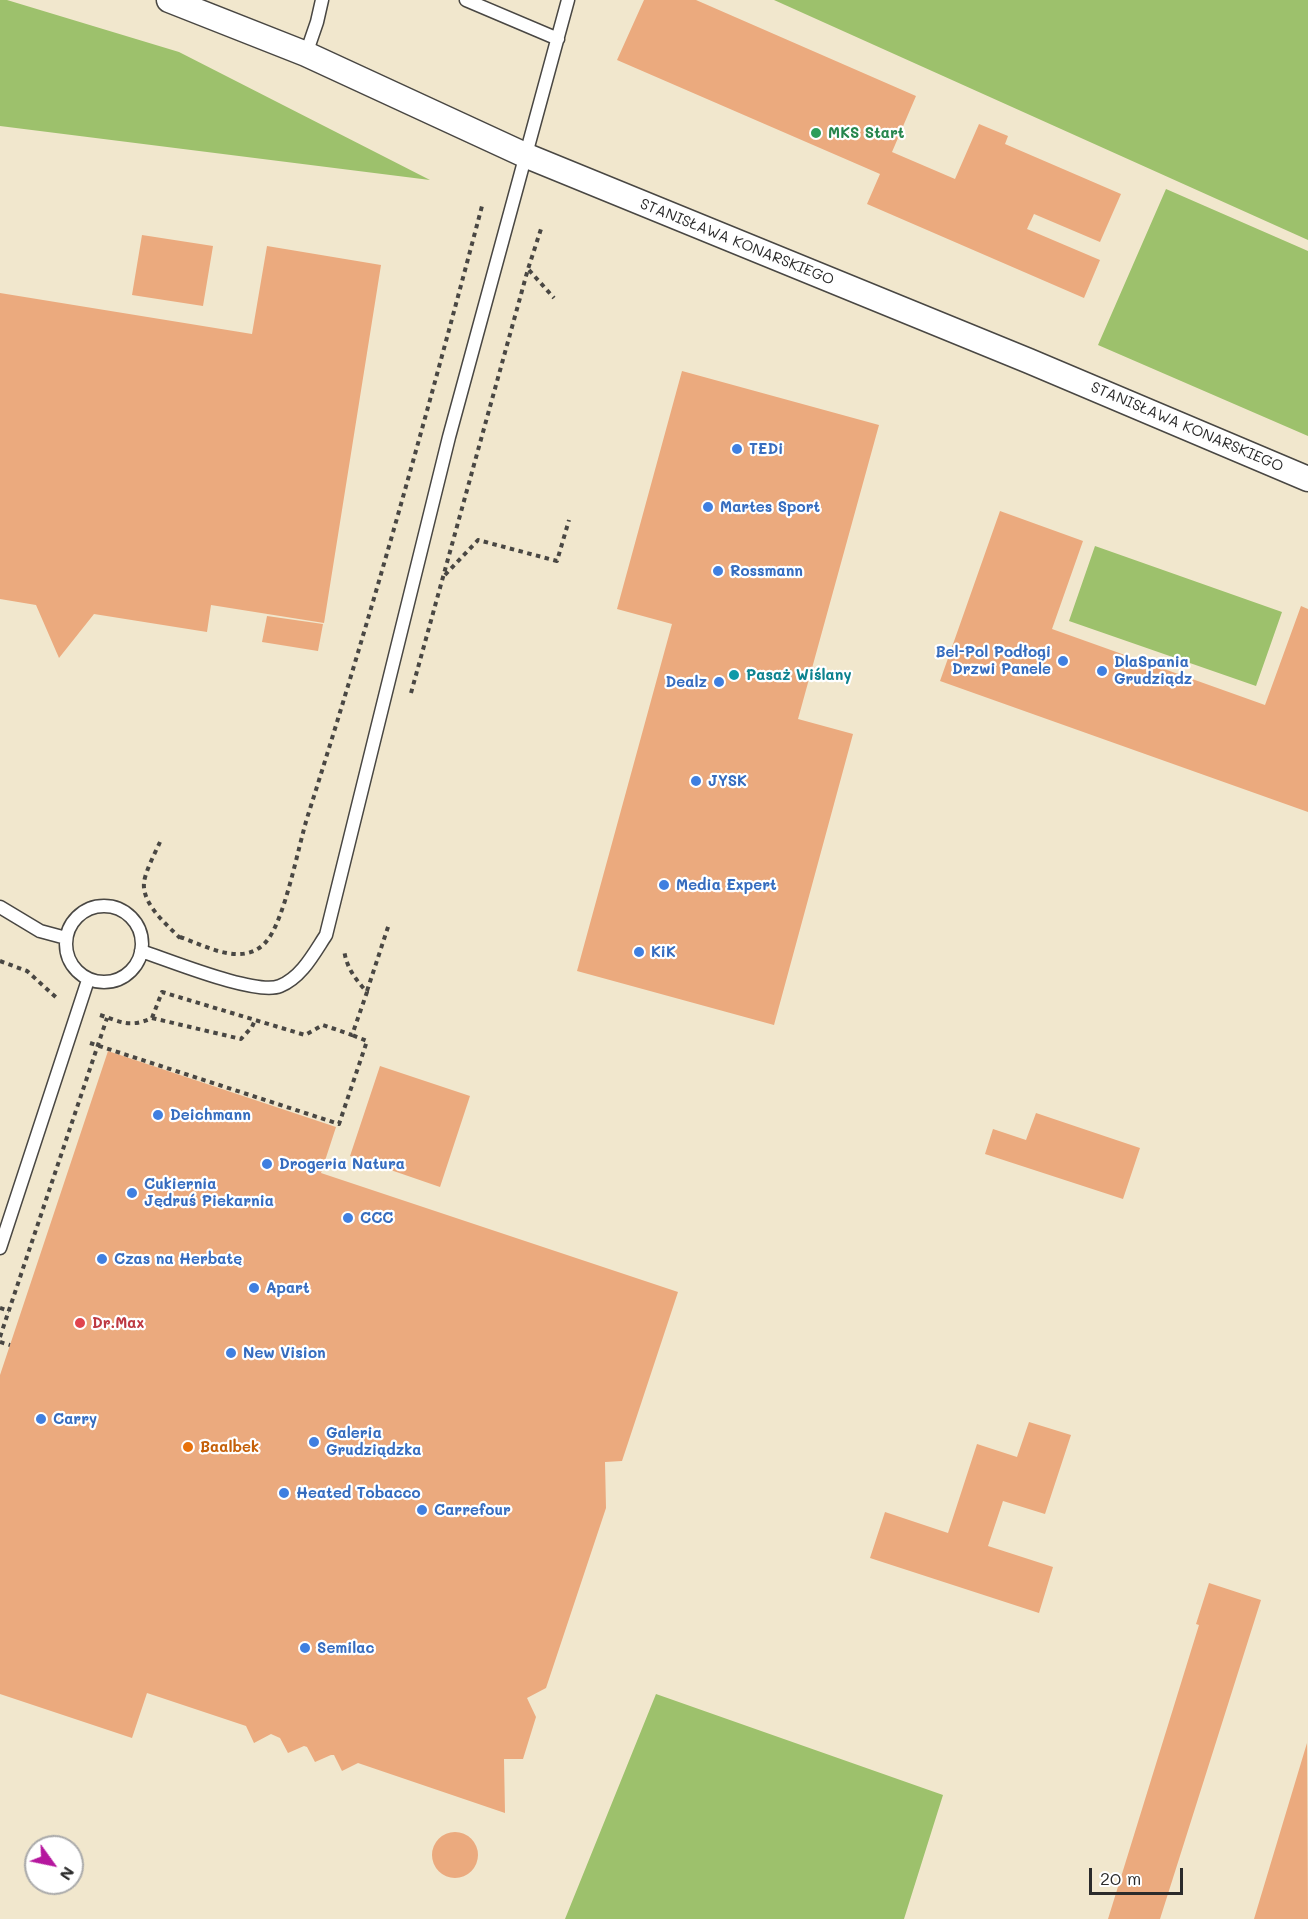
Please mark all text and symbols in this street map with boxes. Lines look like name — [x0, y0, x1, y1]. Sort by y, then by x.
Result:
place label: MKS Start — [828, 124, 905, 142]
marker: MKS Start — [809, 126, 823, 140]
street label: STANISŁAWA KONARSKIEGO — [637, 195, 837, 289]
street label: STANISŁAWA KONARSKIEGO — [1088, 378, 1286, 476]
place label: TEDi — [749, 440, 783, 458]
marker: TEDi — [730, 442, 744, 456]
place label: Martes Sport — [720, 498, 820, 516]
marker: Martes Sport — [701, 500, 715, 514]
place label: Rossmann — [730, 562, 803, 580]
marker: Rossmann — [711, 564, 725, 578]
place label: Bel-Pol Podłogi Drzwi Panele — [935, 643, 1051, 678]
place label: DlaSpania Grudziądz — [1114, 653, 1192, 688]
marker: Bel-Pol Podłogi Drzwi Panele — [1056, 654, 1070, 668]
marker: DlaSpania Grudziądz — [1095, 664, 1109, 678]
place label: Pasaż Wiślany — [746, 666, 852, 684]
marker: Pasaż Wiślany — [727, 668, 741, 682]
place label: Dealz — [666, 673, 707, 691]
marker: Dealz — [712, 675, 726, 689]
place label: JYSK — [708, 772, 747, 790]
marker: JYSK — [689, 774, 703, 788]
place label: Media Expert — [676, 876, 777, 894]
marker: Media Expert — [657, 878, 671, 892]
place label: KiK — [651, 943, 676, 961]
marker: KiK — [632, 945, 646, 959]
place label: Deichmann — [170, 1106, 251, 1124]
marker: Deichmann — [151, 1108, 165, 1122]
place label: Drogeria Natura — [279, 1155, 405, 1173]
marker: Drogeria Natura — [260, 1157, 274, 1171]
place label: Cukiernia Jędruś Piekarnia — [144, 1175, 274, 1210]
marker: Cukiernia Jędruś Piekarnia — [125, 1186, 139, 1200]
place label: CCC — [360, 1209, 393, 1227]
marker: CCC — [341, 1211, 355, 1225]
place label: Czas na Herbatę — [114, 1250, 242, 1268]
marker: Czas na Herbatę — [95, 1252, 109, 1266]
place label: Apart — [266, 1279, 310, 1297]
marker: Apart — [247, 1281, 261, 1295]
place label: Dr.Max — [92, 1314, 144, 1332]
marker: Dr.Max — [73, 1316, 87, 1330]
place label: New Vision — [243, 1344, 326, 1362]
marker: New Vision — [224, 1346, 238, 1360]
place label: Carry — [53, 1410, 97, 1428]
marker: Carry — [34, 1412, 48, 1426]
place label: Galeria Grudziądzka — [326, 1424, 421, 1459]
marker: Galeria Grudziądzka — [307, 1435, 321, 1449]
place label: Baalbek — [200, 1438, 259, 1456]
marker: Baalbek — [181, 1440, 195, 1454]
place label: Heated Tobacco — [296, 1484, 420, 1502]
marker: Heated Tobacco — [277, 1486, 291, 1500]
place label: Carrefour — [434, 1501, 511, 1519]
marker: Carrefour — [415, 1503, 429, 1517]
place label: Semilac — [317, 1639, 375, 1657]
marker: Semilac — [298, 1641, 312, 1655]
north arrow — [24, 1835, 84, 1895]
scale bar — [1092, 1856, 1186, 1894]
text: N — [56, 1863, 80, 1885]
text: 20 m — [1100, 1866, 1141, 1890]

